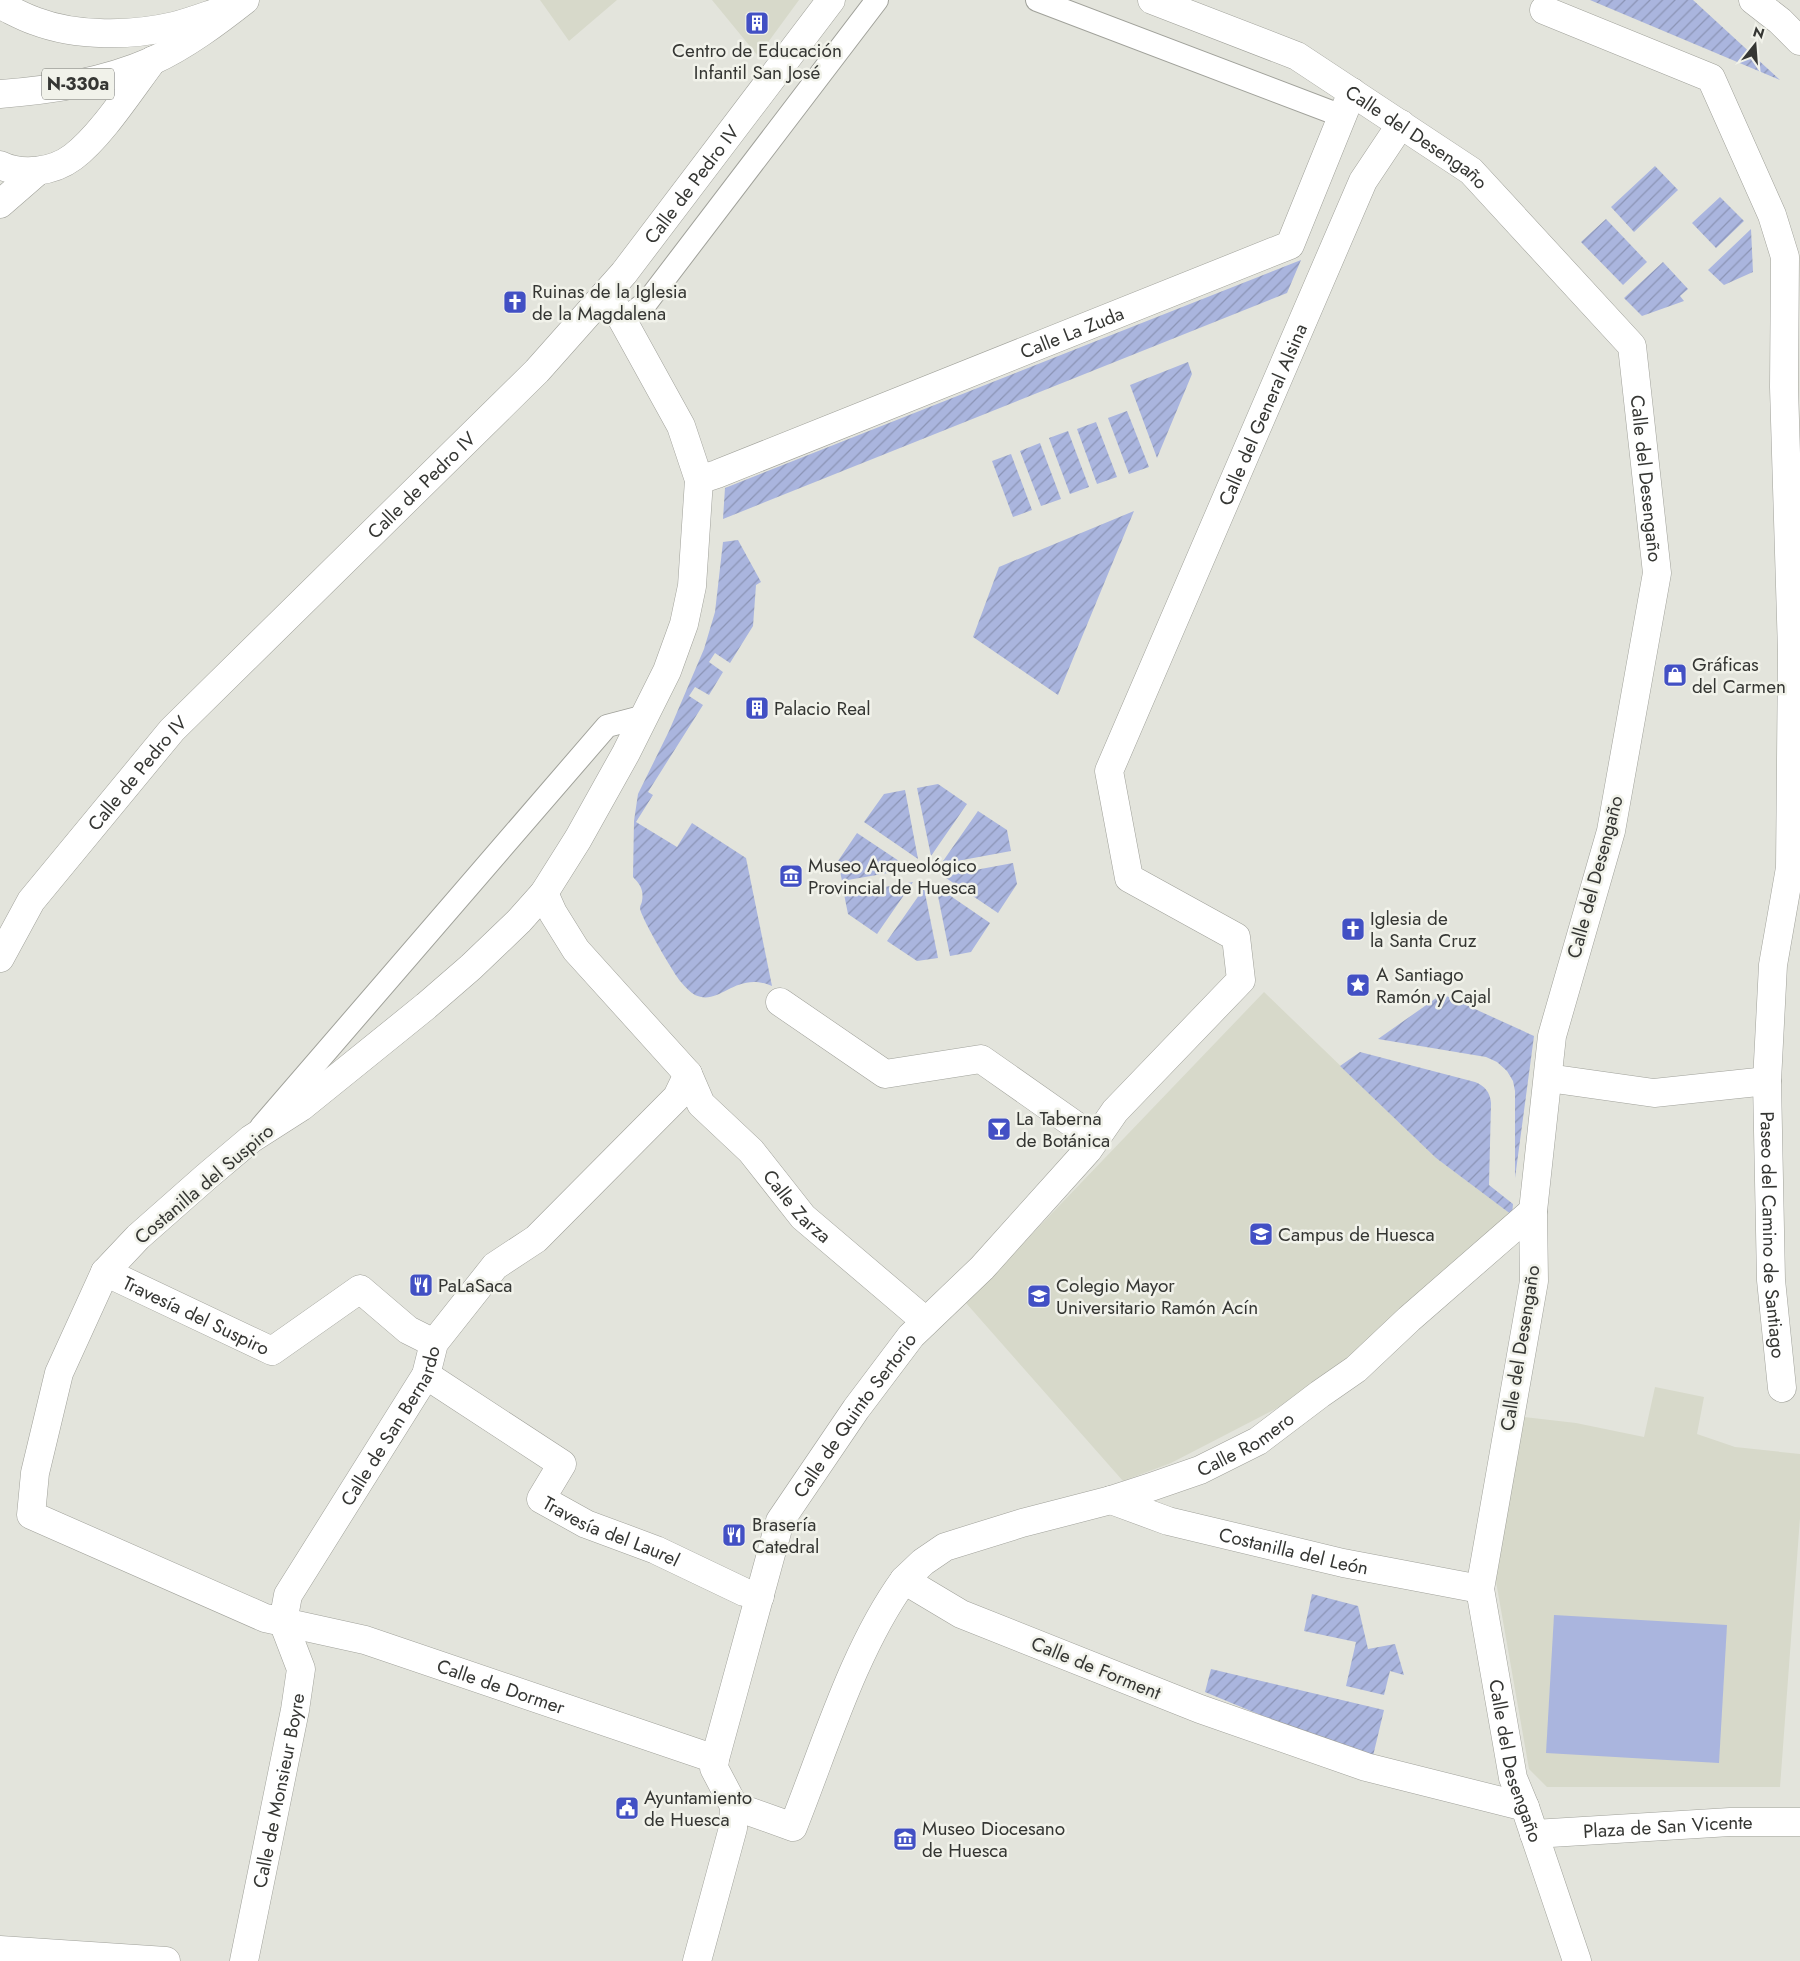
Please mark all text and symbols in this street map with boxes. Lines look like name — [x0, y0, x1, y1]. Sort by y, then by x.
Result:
building icon: Centro de Educación Infantil San José — [744, 10, 770, 36]
north arrow — [1730, 20, 1780, 70]
text: N — [1751, 21, 1767, 44]
place label: Centro de Educación Infantil San José — [672, 37, 842, 86]
road number: N-330a — [42, 68, 114, 100]
street label: Calle del Desengaño — [1340, 78, 1494, 195]
street label: Calle de Pedro IV — [637, 119, 746, 249]
place label: Ruinas de la Iglesia de la Magdalena — [532, 278, 687, 327]
church icon: Ruinas de la Iglesia de la Magdalena — [502, 289, 528, 315]
street label: Calle La Zuda — [1016, 299, 1128, 365]
street label: Calle del General Alsina — [1211, 319, 1314, 510]
street label: Calle del Desengaño — [1624, 394, 1669, 563]
street label: Calle de Pedro IV — [361, 425, 482, 545]
place label: Gráficas del Carmen — [1692, 651, 1786, 700]
shop icon: Gráficas del Carmen — [1662, 662, 1688, 688]
building icon: Palacio Real — [744, 695, 770, 721]
place label: Palacio Real — [774, 695, 871, 722]
street label: Calle de Pedro IV — [81, 709, 193, 836]
street label: Calle del Desengaño — [1560, 793, 1630, 961]
place label: Museo Arqueológico Provincial de Huesca — [808, 852, 977, 901]
museum icon: Museo Arqueológico Provincial de Huesca — [778, 863, 804, 889]
place label: Iglesia de la Santa Cruz — [1370, 905, 1477, 954]
church icon: Iglesia de la Santa Cruz — [1340, 916, 1366, 942]
place label: A Santiago Ramón y Cajal — [1376, 961, 1491, 1010]
place icon: A Santiago Ramón y Cajal — [1345, 972, 1371, 998]
place label: La Taberna de Botánica — [1016, 1105, 1110, 1154]
street label: Paseo del Camino de Santiago — [1754, 1111, 1792, 1359]
bar icon: La Taberna de Botánica — [986, 1116, 1012, 1142]
street label: Costanilla del Suspiro — [129, 1118, 279, 1250]
street label: Calle Zarza — [757, 1164, 837, 1249]
school or university icon: Campus de Huesca — [1248, 1221, 1274, 1247]
place label: Campus de Huesca — [1278, 1221, 1435, 1248]
street label: Calle del Desengaño — [1494, 1263, 1546, 1433]
street label: Travesía del Suspiro — [118, 1269, 274, 1361]
restaurant icon: PaLaSaca — [408, 1272, 434, 1298]
place label: PaLaSaca — [438, 1272, 512, 1299]
place label: Colegio Mayor Universitario Ramón Acín — [1056, 1272, 1258, 1321]
school or university icon: Colegio Mayor Universitario Ramón Acín — [1026, 1283, 1052, 1309]
street label: Calle de Quinto Sertorio — [786, 1327, 922, 1503]
street label: Calle de San Bernardo — [334, 1343, 446, 1511]
street label: Calle Romero — [1192, 1405, 1299, 1483]
street label: Travesía del Laurel — [538, 1489, 684, 1573]
place label: Brasería Catedral — [752, 1511, 819, 1560]
street label: Costanilla del León — [1216, 1520, 1371, 1581]
restaurant icon: Brasería Catedral — [721, 1522, 747, 1548]
street label: Calle de Forment — [1027, 1630, 1165, 1706]
street label: Calle de Dormer — [433, 1652, 569, 1721]
street label: Calle del Desengaño — [1483, 1677, 1549, 1846]
street label: Calle de Monsieur Boyre — [246, 1691, 311, 1890]
place label: Ayuntamiento de Huesca — [644, 1784, 752, 1833]
public building icon: Ayuntamiento de Huesca — [614, 1795, 640, 1821]
street label: Plaza de San Vicente — [1582, 1809, 1753, 1844]
place label: Museo Diocesano de Huesca — [922, 1815, 1065, 1864]
museum icon: Museo Diocesano de Huesca — [892, 1826, 918, 1852]

